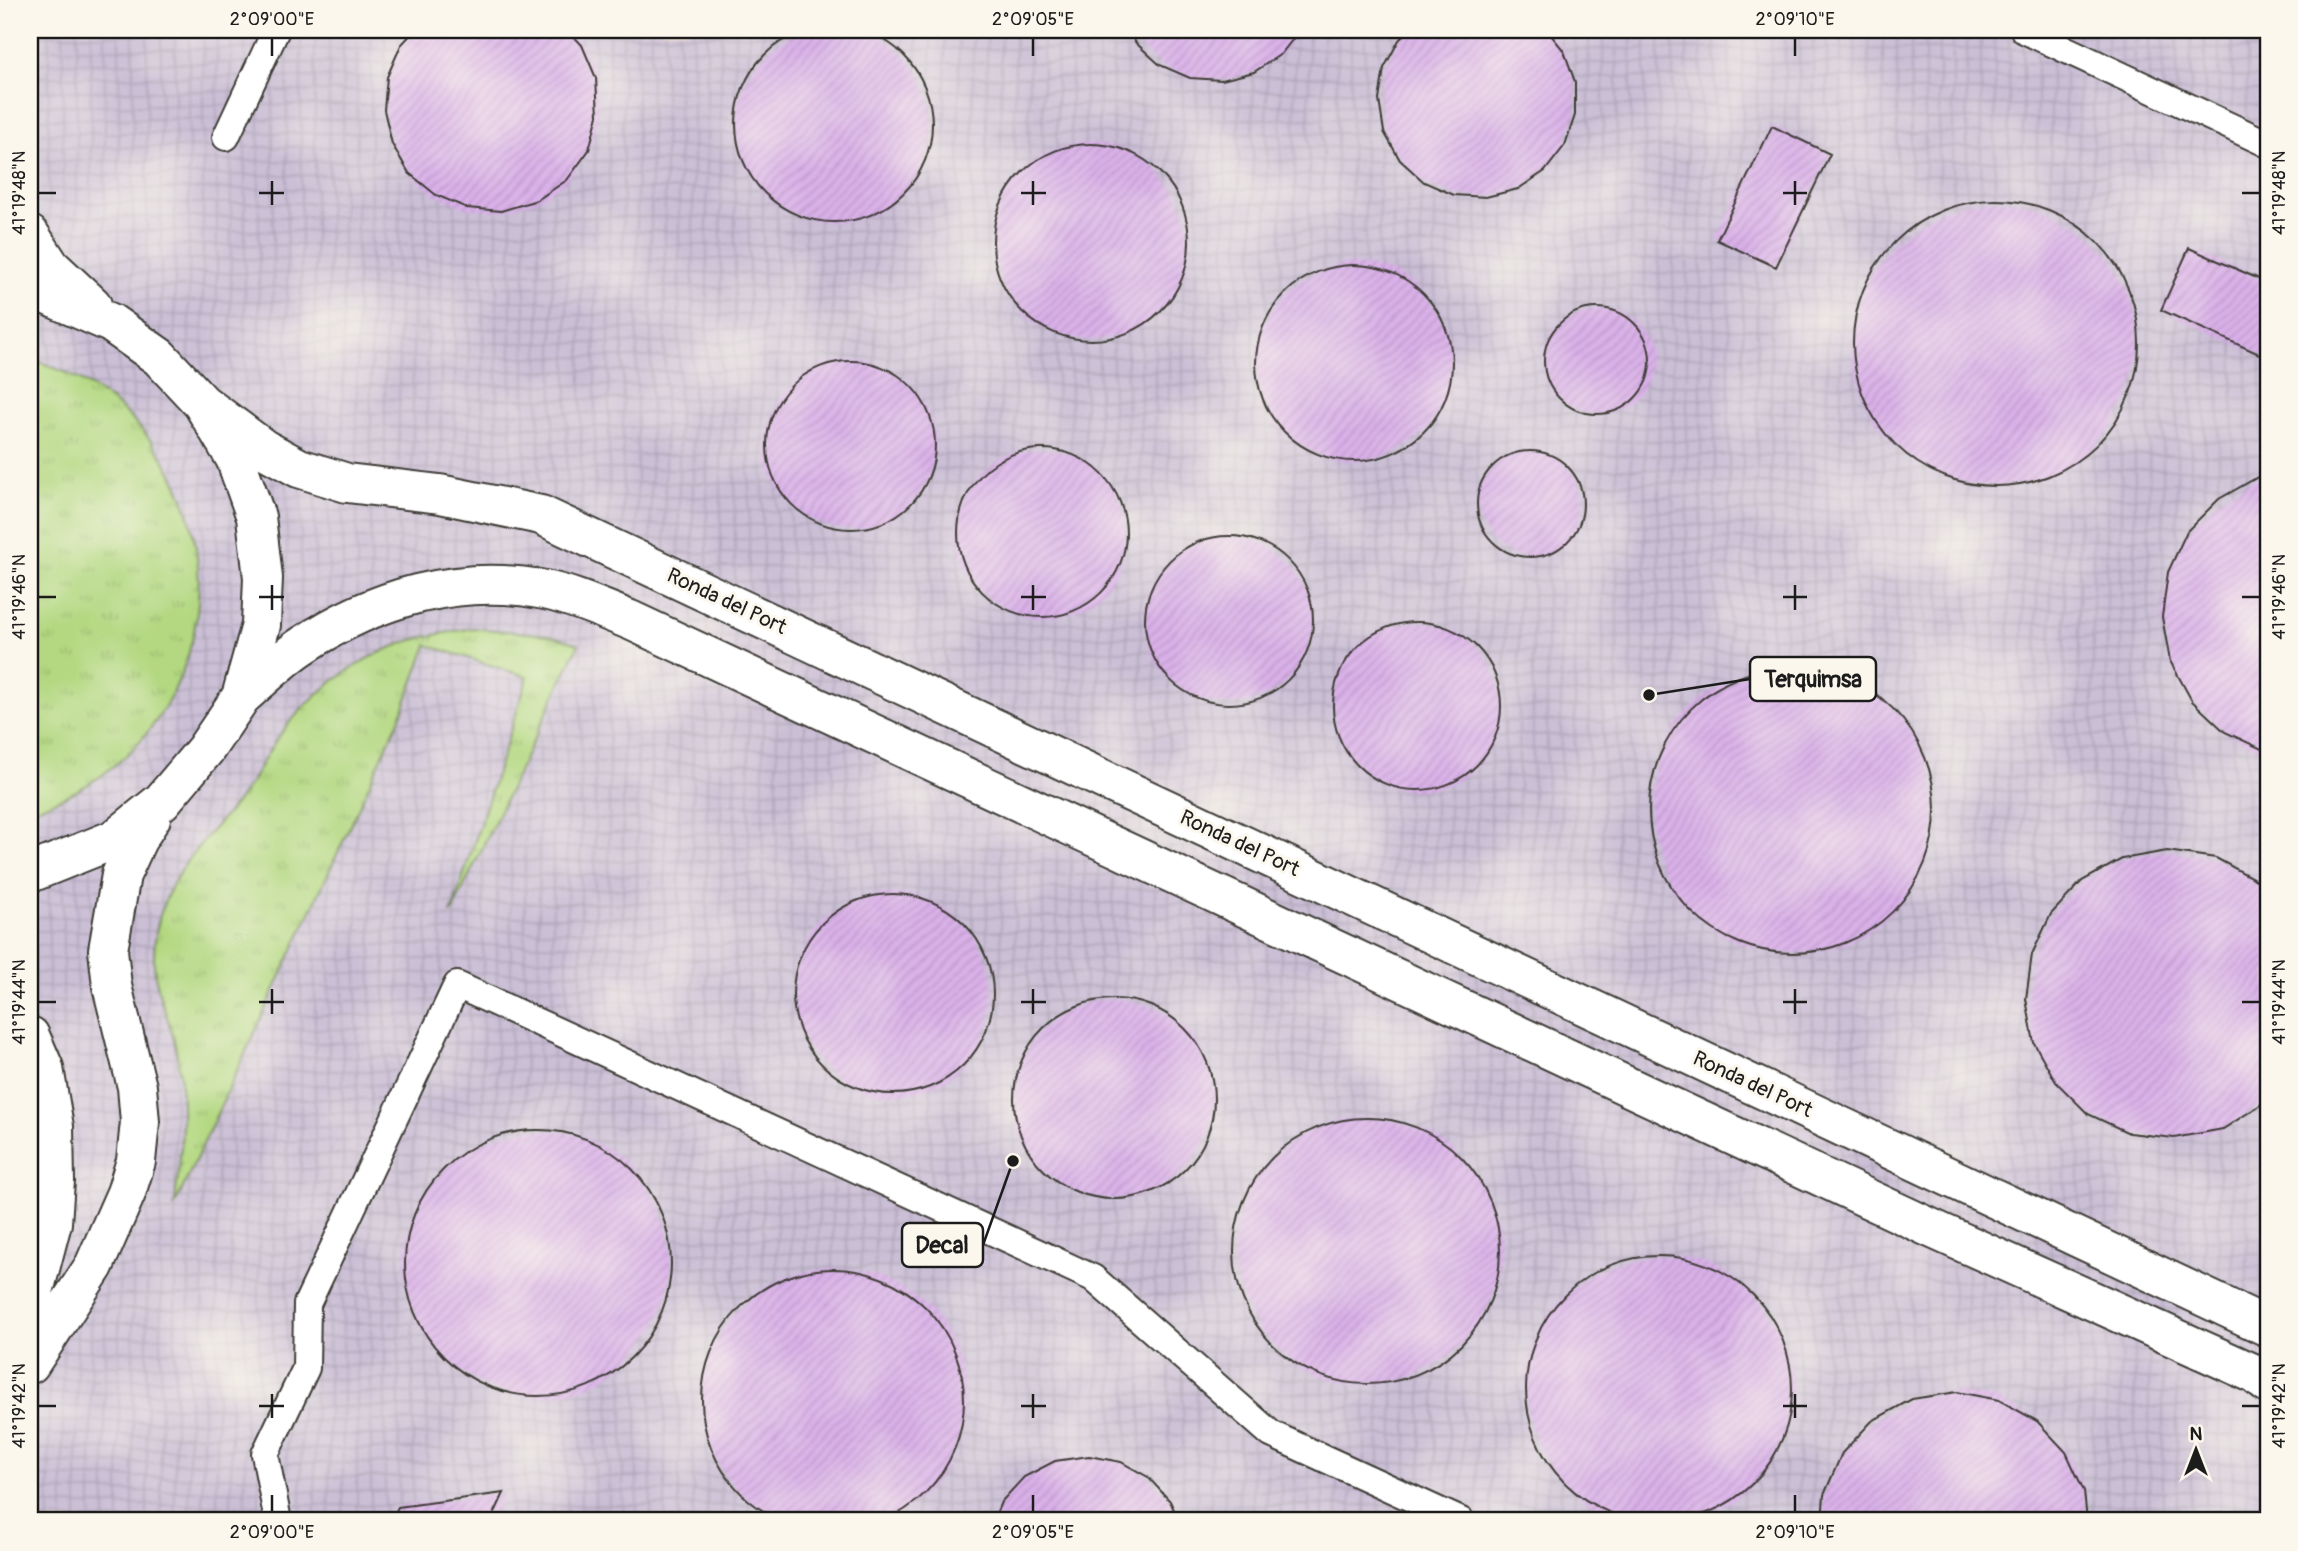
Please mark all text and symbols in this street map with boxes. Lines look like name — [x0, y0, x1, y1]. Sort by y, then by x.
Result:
text: 2°09'00"E — [230, 8, 314, 31]
text: 2°09'05"E — [992, 8, 1074, 31]
text: 2°09'10"E — [1755, 8, 1835, 31]
text: 41°19'48"N — [8, 151, 31, 235]
text: 41°19'48"N — [2268, 151, 2291, 235]
text: 41°19'46"N — [8, 554, 31, 640]
text: 41°19'46"N — [2268, 554, 2291, 640]
street label: Ronda del Port — [663, 562, 791, 641]
callout: Terquimsa — [1750, 657, 1876, 701]
text: Terquimsa — [1763, 665, 1862, 694]
street label: Ronda del Port — [1176, 804, 1304, 883]
text: 41°19'44"N — [8, 959, 31, 1045]
text: 41°19'44"N — [2268, 959, 2291, 1045]
street label: Ronda del Port — [1689, 1045, 1817, 1124]
callout: Decal — [902, 1223, 983, 1267]
text: Decal — [915, 1231, 969, 1260]
text: 41°19'42"N — [8, 1363, 31, 1449]
text: 41°19'42"N — [2268, 1363, 2291, 1449]
north arrow — [2162, 1414, 2232, 1484]
text: N — [2190, 1422, 2203, 1446]
text: 2°09'00"E — [230, 1521, 314, 1544]
text: 2°09'05"E — [992, 1521, 1074, 1544]
text: 2°09'10"E — [1755, 1521, 1835, 1544]

